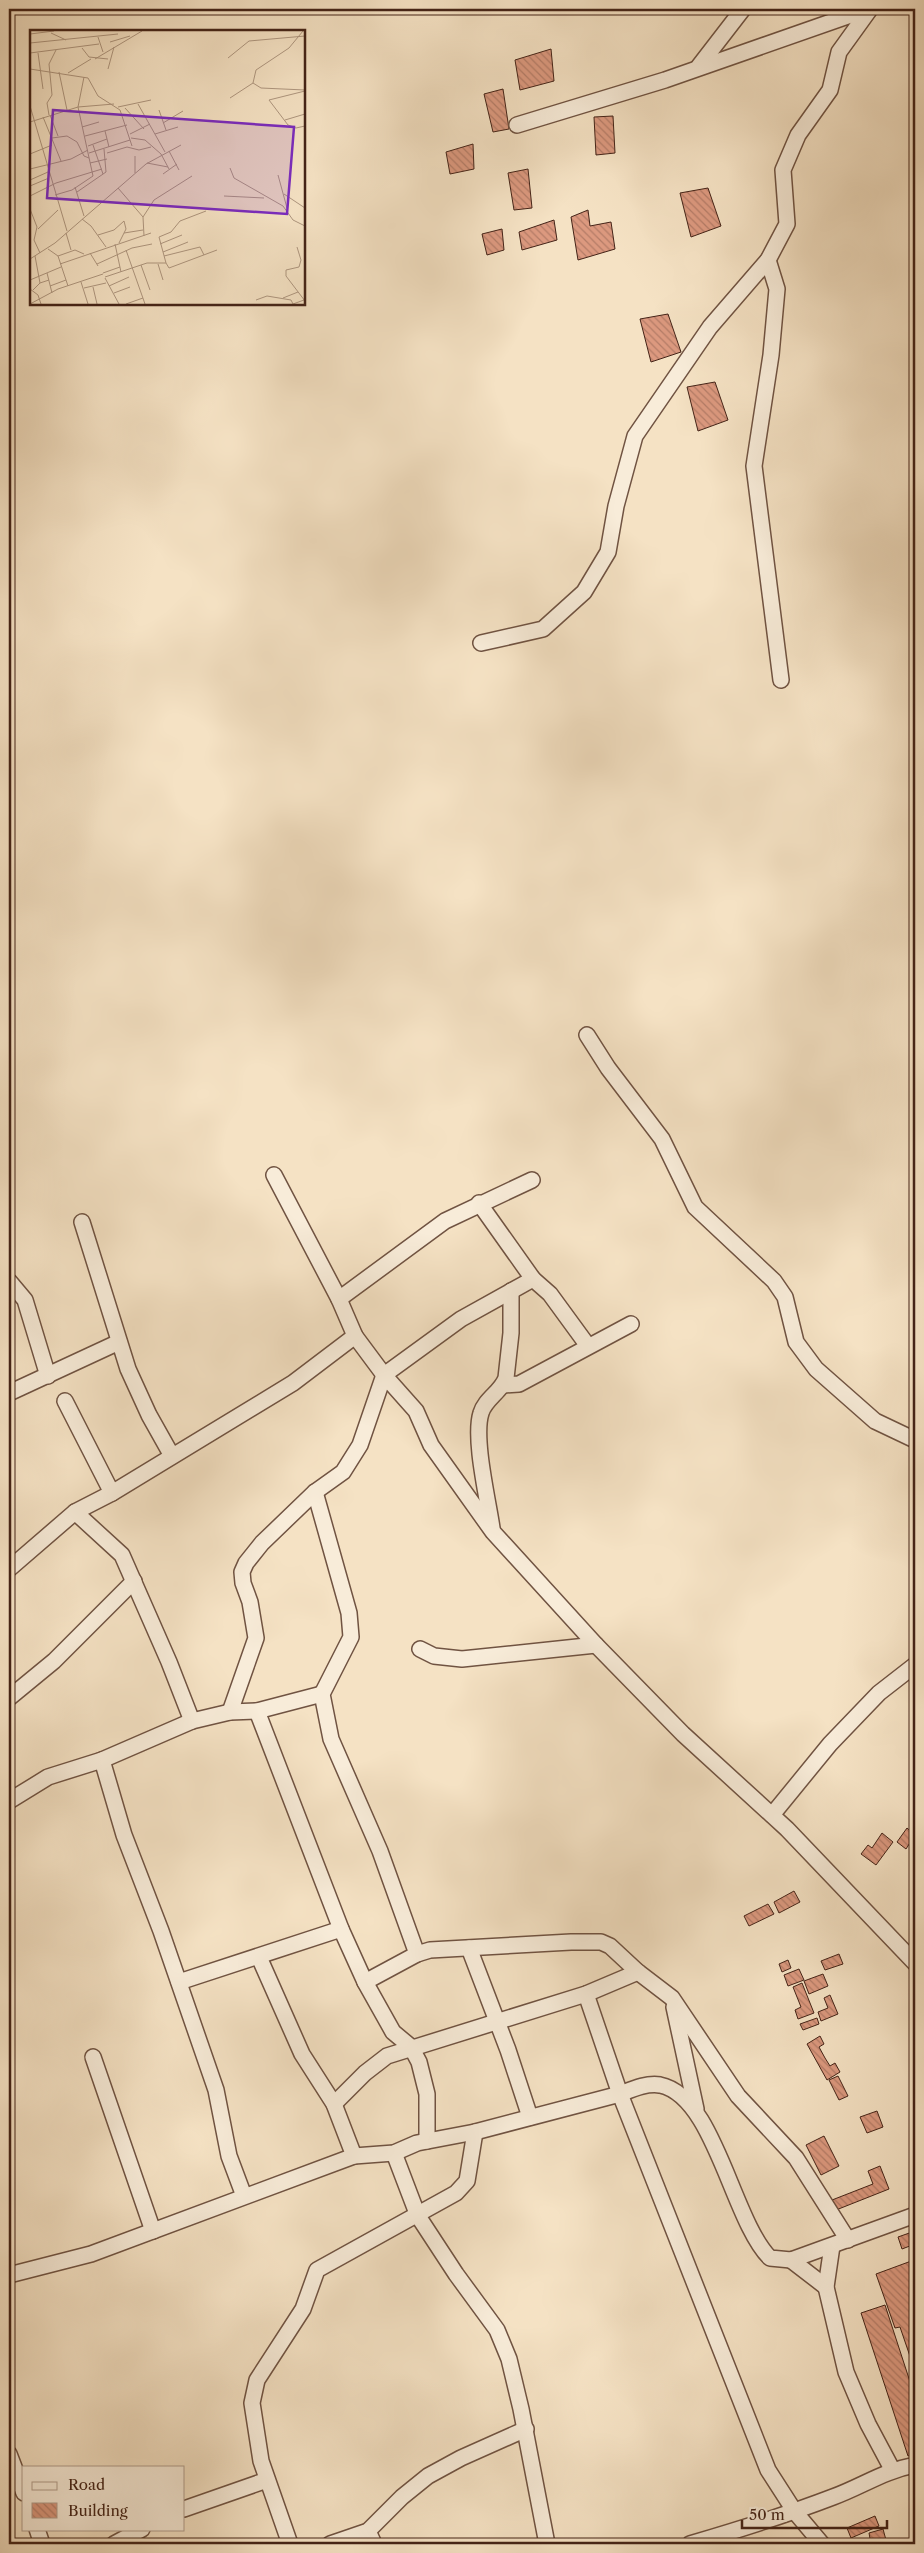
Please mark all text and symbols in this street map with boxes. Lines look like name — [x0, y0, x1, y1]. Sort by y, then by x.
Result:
inset map — [30, 30, 305, 305]
legend — [22, 2466, 185, 2530]
text: Road — [68, 2475, 105, 2494]
scale bar — [742, 2498, 886, 2530]
text: Building — [68, 2501, 128, 2520]
text: 50 m — [749, 2505, 785, 2524]

